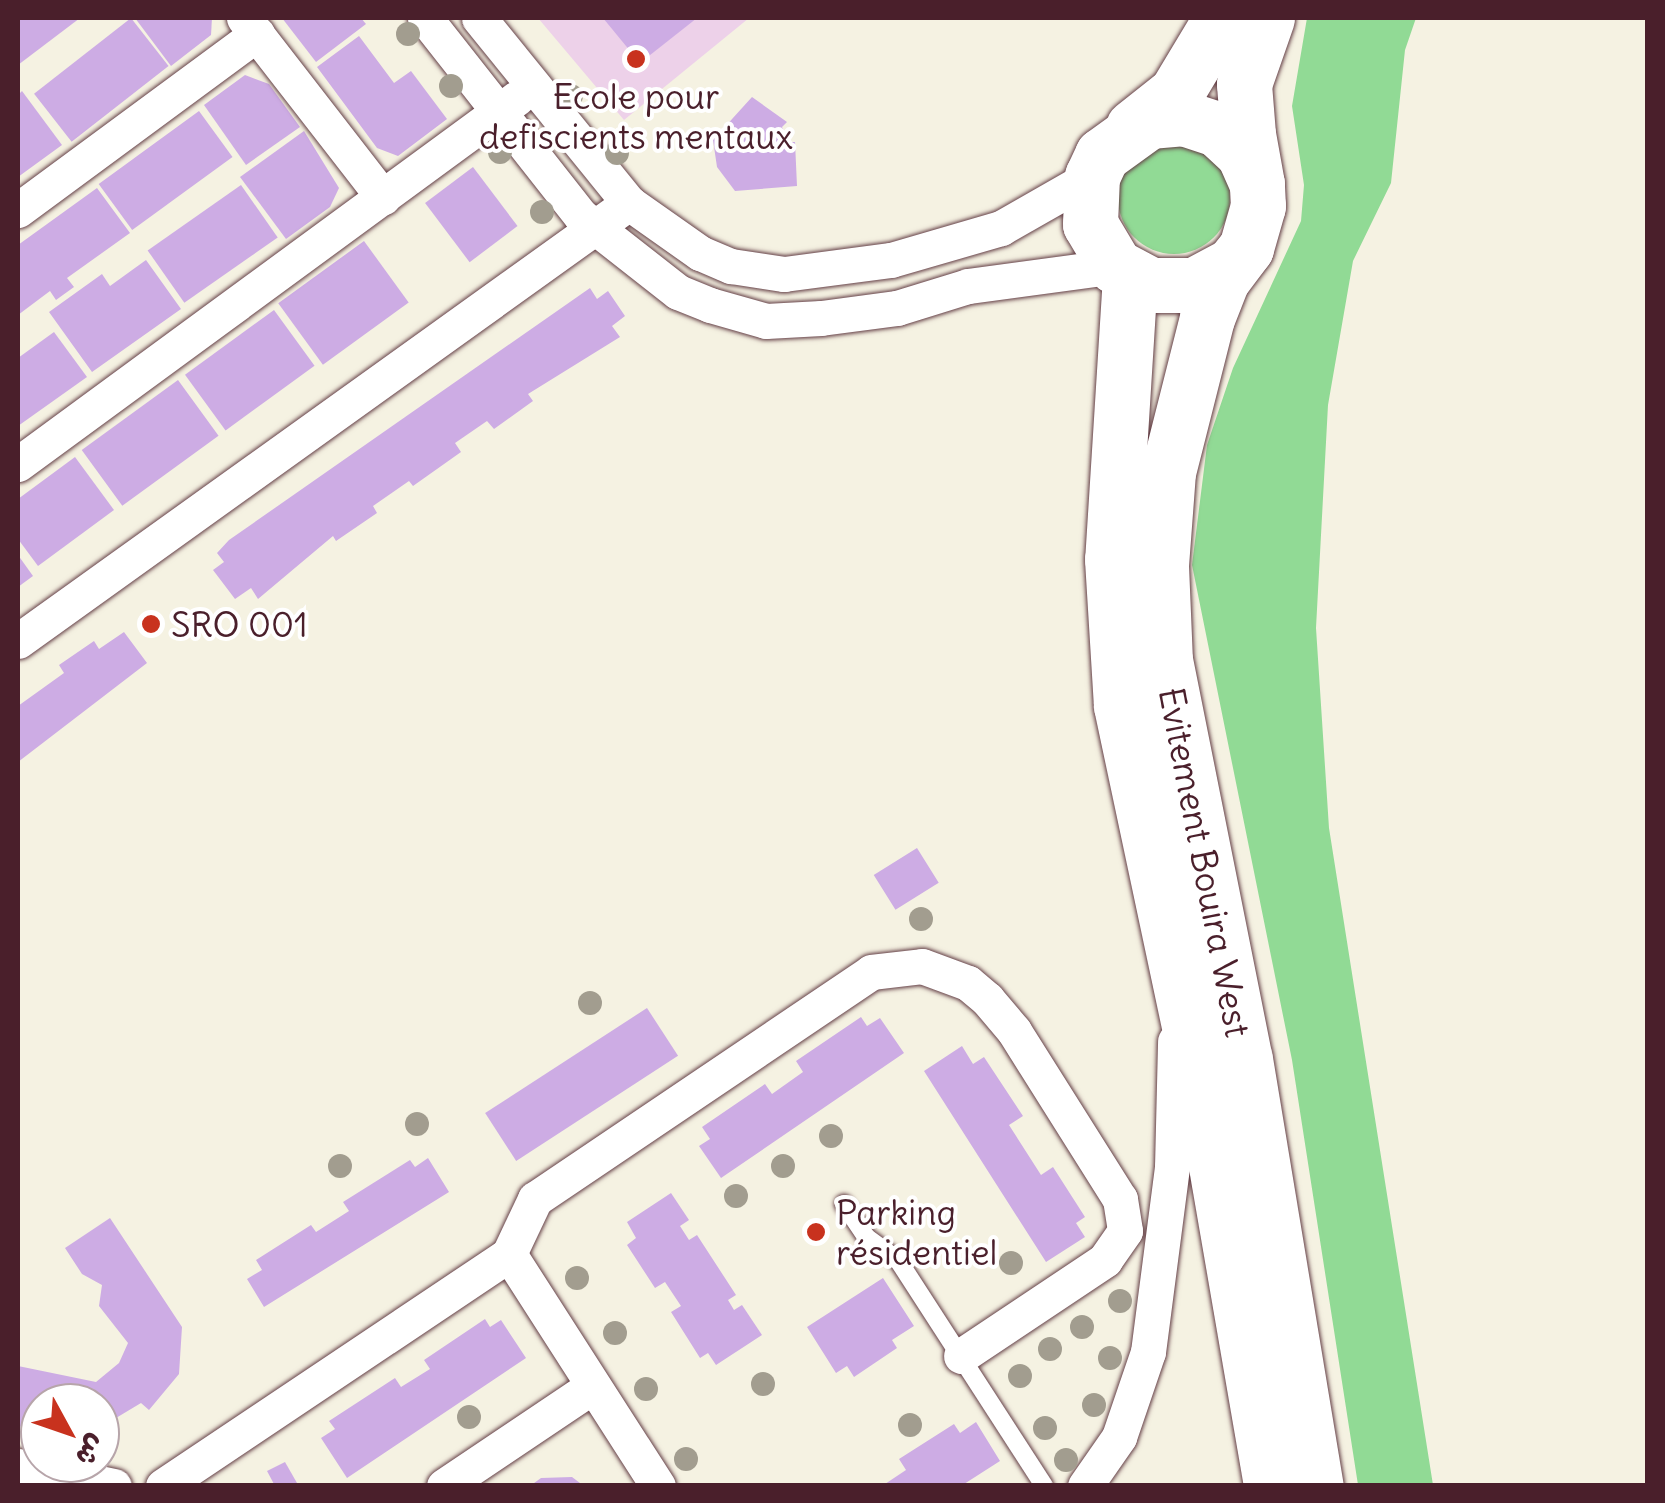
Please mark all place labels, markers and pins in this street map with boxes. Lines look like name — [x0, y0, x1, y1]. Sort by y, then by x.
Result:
marker: Ecole pour defiscients mentaux — [625, 48, 647, 70]
place label: Ecole pour defiscients mentaux — [479, 75, 793, 157]
place label: SRO 001 — [171, 603, 308, 645]
marker: SRO 001 — [140, 613, 162, 635]
place label: Parking résidentiel — [836, 1191, 997, 1273]
marker: Parking résidentiel — [805, 1221, 827, 1243]

